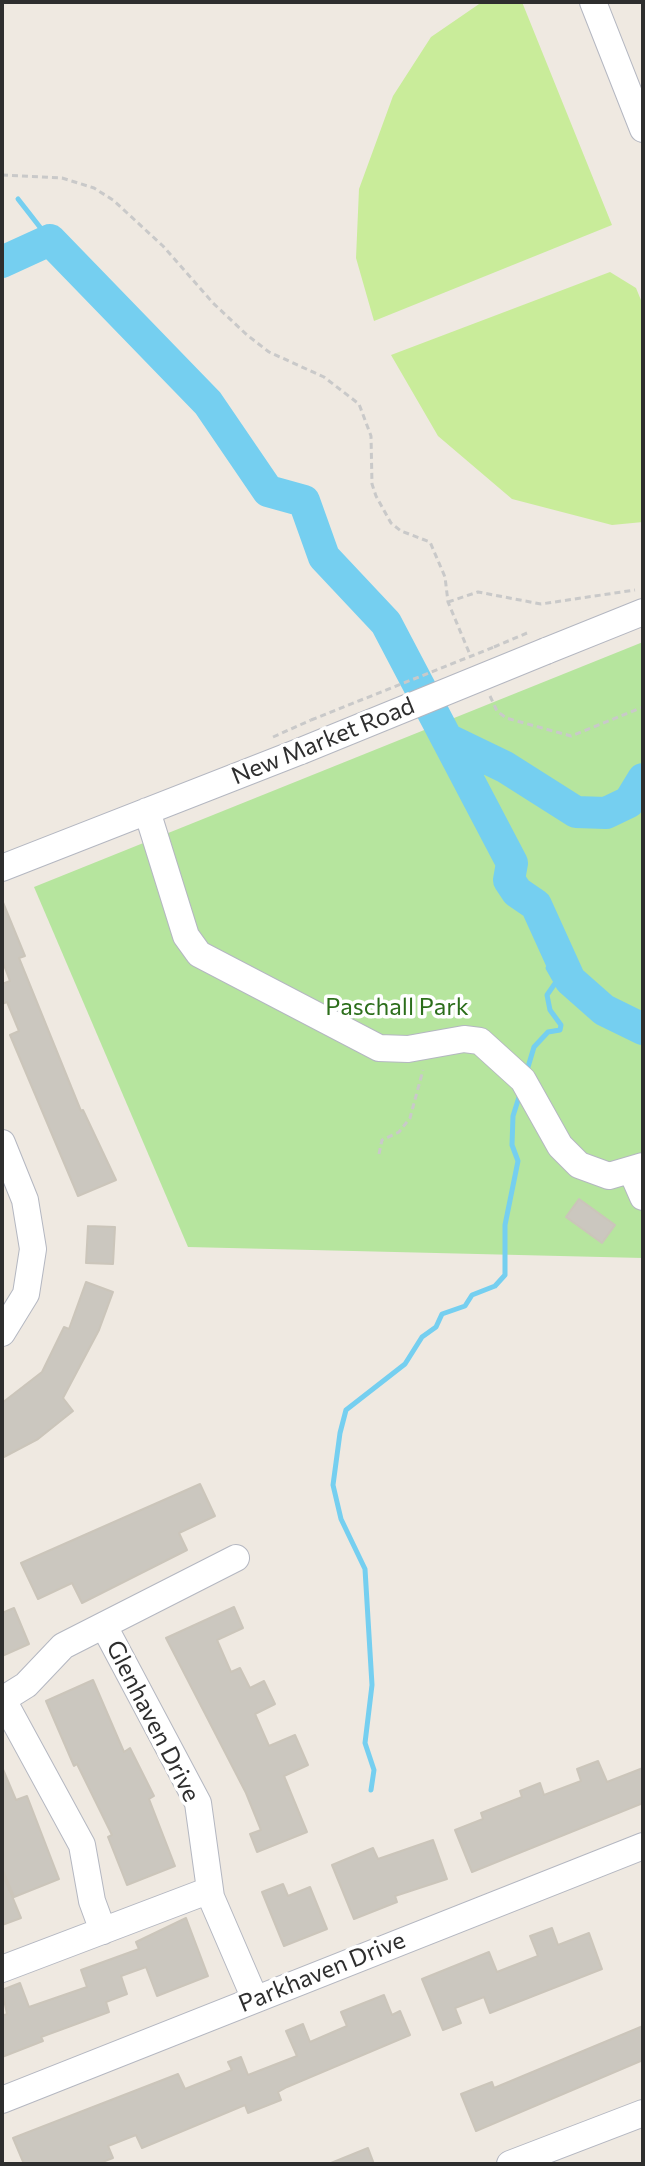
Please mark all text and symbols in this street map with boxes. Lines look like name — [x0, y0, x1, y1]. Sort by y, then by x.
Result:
street label: New Market Road — [227, 691, 419, 791]
park label: Paschall Park — [325, 993, 469, 1021]
street label: Glenhaven Drive — [100, 1636, 206, 1806]
street label: Parkhaven Drive — [234, 1925, 410, 2019]

